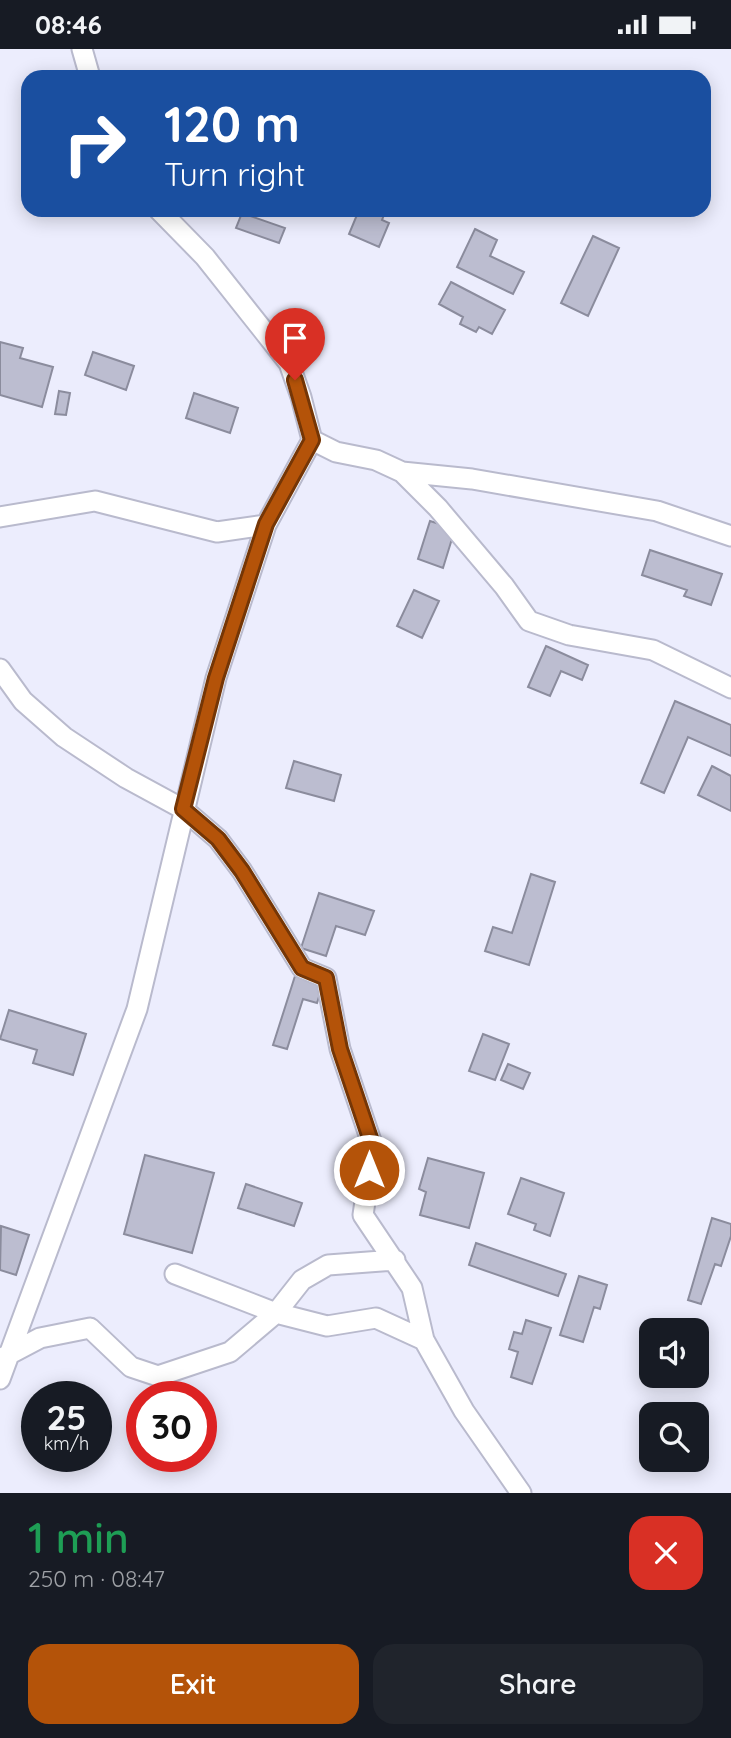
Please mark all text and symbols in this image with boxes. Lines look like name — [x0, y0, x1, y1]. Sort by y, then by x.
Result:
text: 08:46 — [35, 8, 102, 41]
text: 120 m — [164, 93, 300, 154]
icon: right — [49, 98, 140, 189]
text: Turn right — [164, 154, 305, 194]
pin — [265, 308, 325, 380]
icon: arrive — [276, 319, 314, 357]
position arrow — [332, 1133, 406, 1207]
map controls — [639, 1318, 709, 1472]
button: sound — [639, 1318, 709, 1388]
speed limit sign: 30 — [126, 1381, 217, 1472]
text: 25 — [46, 1395, 87, 1439]
button: search — [639, 1402, 709, 1472]
text: km/h — [44, 1432, 89, 1455]
text: 1 min — [28, 1511, 129, 1564]
button: close — [629, 1516, 703, 1590]
text: 250 m · 08:47 — [28, 1564, 165, 1593]
button: Exit — [28, 1644, 359, 1724]
button: Share — [373, 1644, 703, 1724]

